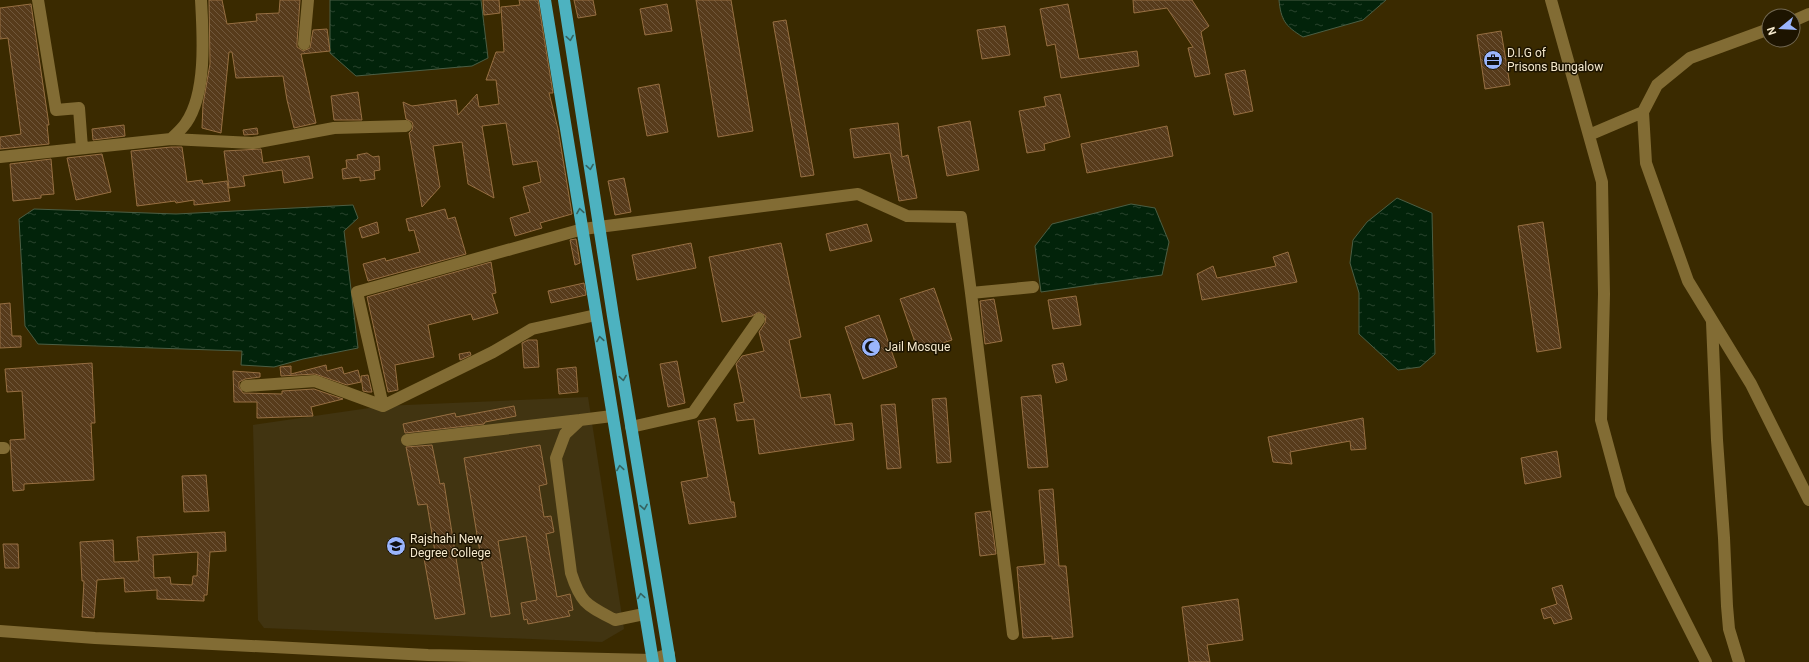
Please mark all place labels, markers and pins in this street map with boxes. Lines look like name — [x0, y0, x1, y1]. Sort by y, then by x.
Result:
place label: D.I.G of Prisons Bungalow — [1507, 46, 1603, 74]
office icon: D.I.G of Prisons Bungalow — [1482, 49, 1504, 71]
mosque icon: Jail Mosque — [860, 336, 882, 358]
place label: Jail Mosque — [885, 340, 950, 354]
place label: Rajshahi New Degree College — [410, 532, 491, 560]
school or university icon: Rajshahi New Degree College — [385, 535, 407, 557]

